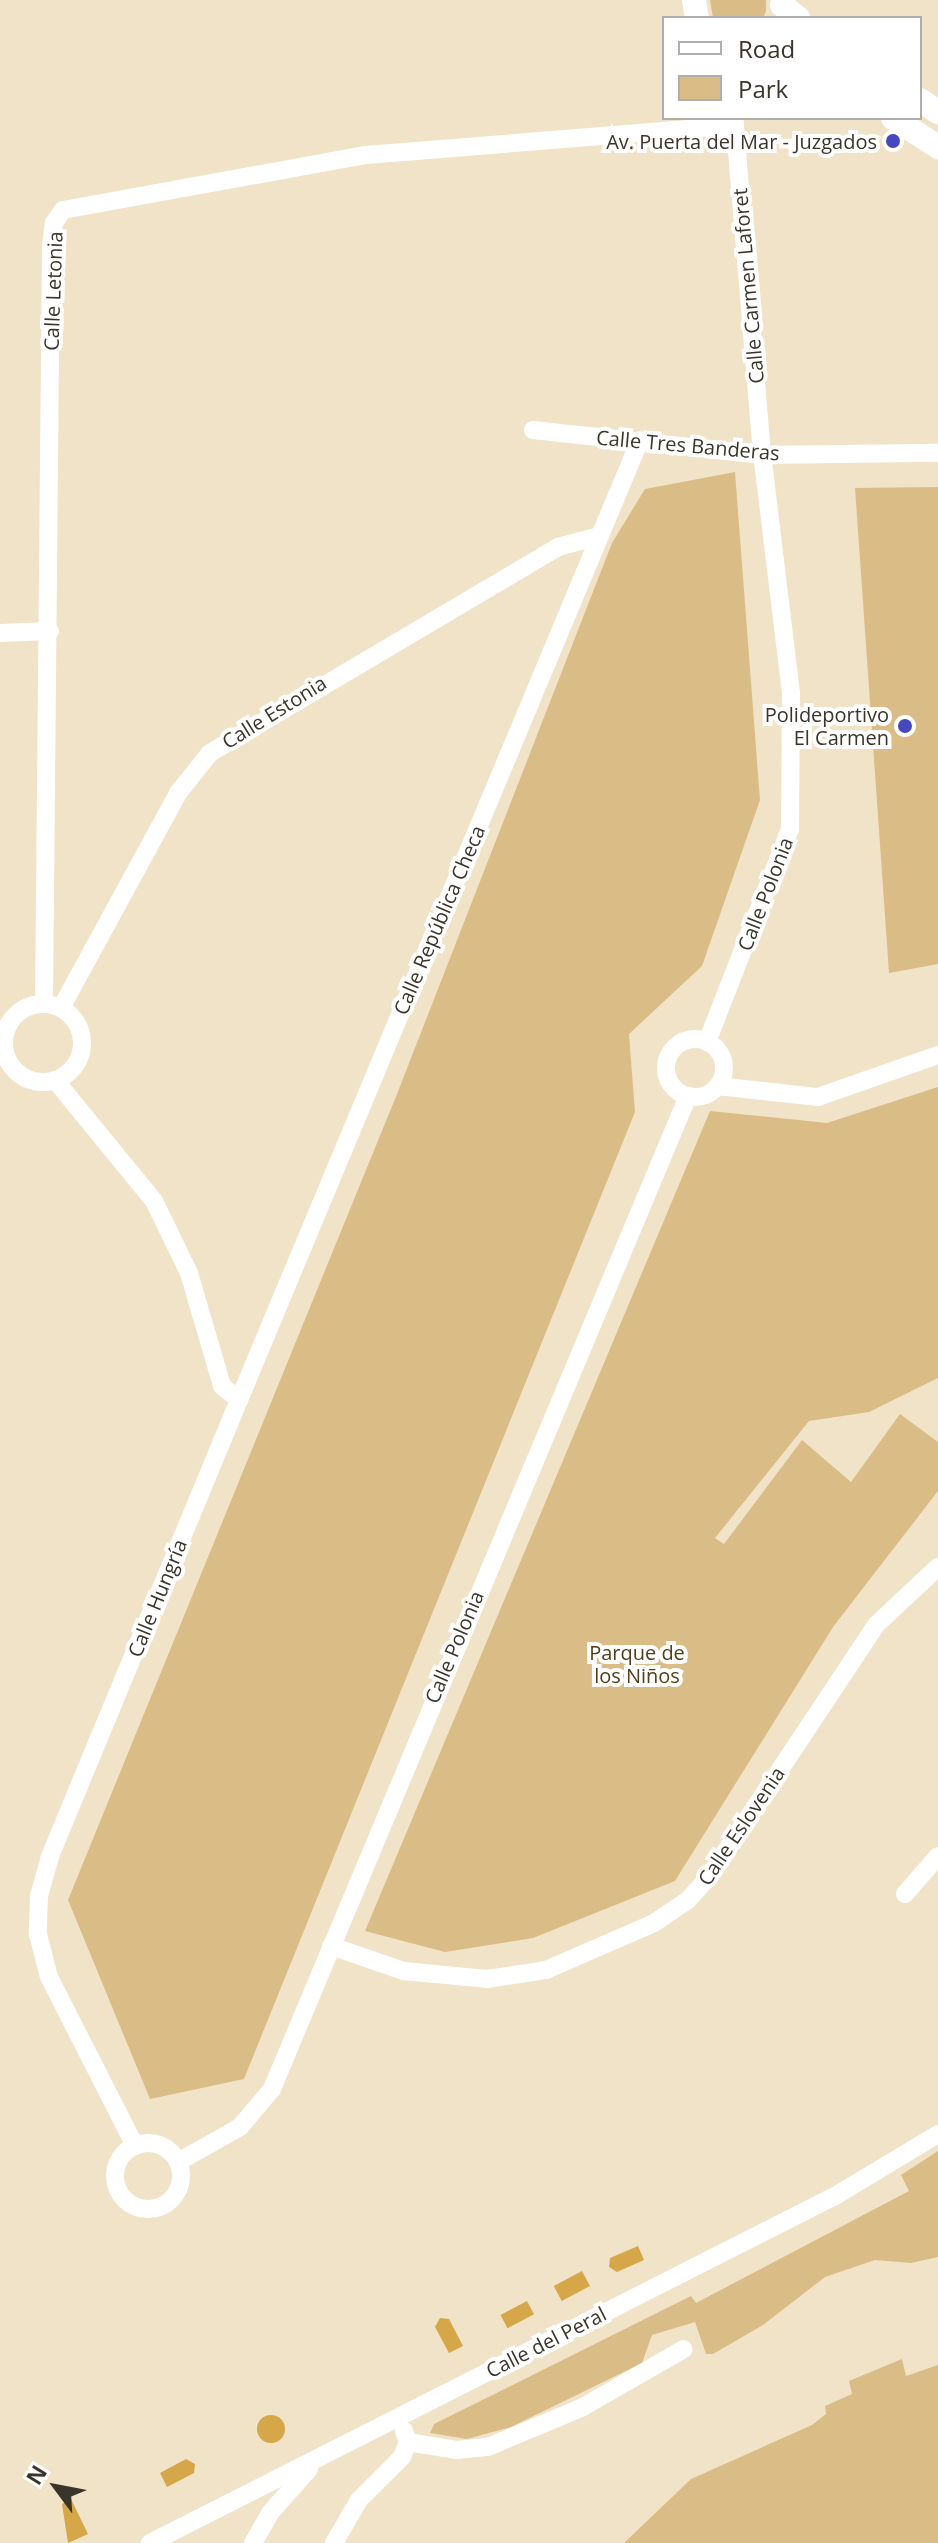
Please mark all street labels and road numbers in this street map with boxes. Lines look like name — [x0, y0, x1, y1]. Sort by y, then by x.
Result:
street label: Calle Carmen Laforet — [727, 187, 769, 385]
street label: Calle Letonia — [39, 231, 67, 351]
street label: Calle Tres Banderas — [595, 425, 781, 465]
street label: Calle Estonia — [217, 670, 331, 754]
street label: Calle República Checa — [388, 822, 490, 1018]
street label: Calle Polonia — [732, 834, 798, 954]
street label: Calle Hungría — [123, 1536, 191, 1660]
street label: Calle Polonia — [420, 1587, 488, 1707]
street label: Calle Eslovenia — [693, 1762, 789, 1890]
street label: Calle del Peral — [482, 2301, 610, 2383]

